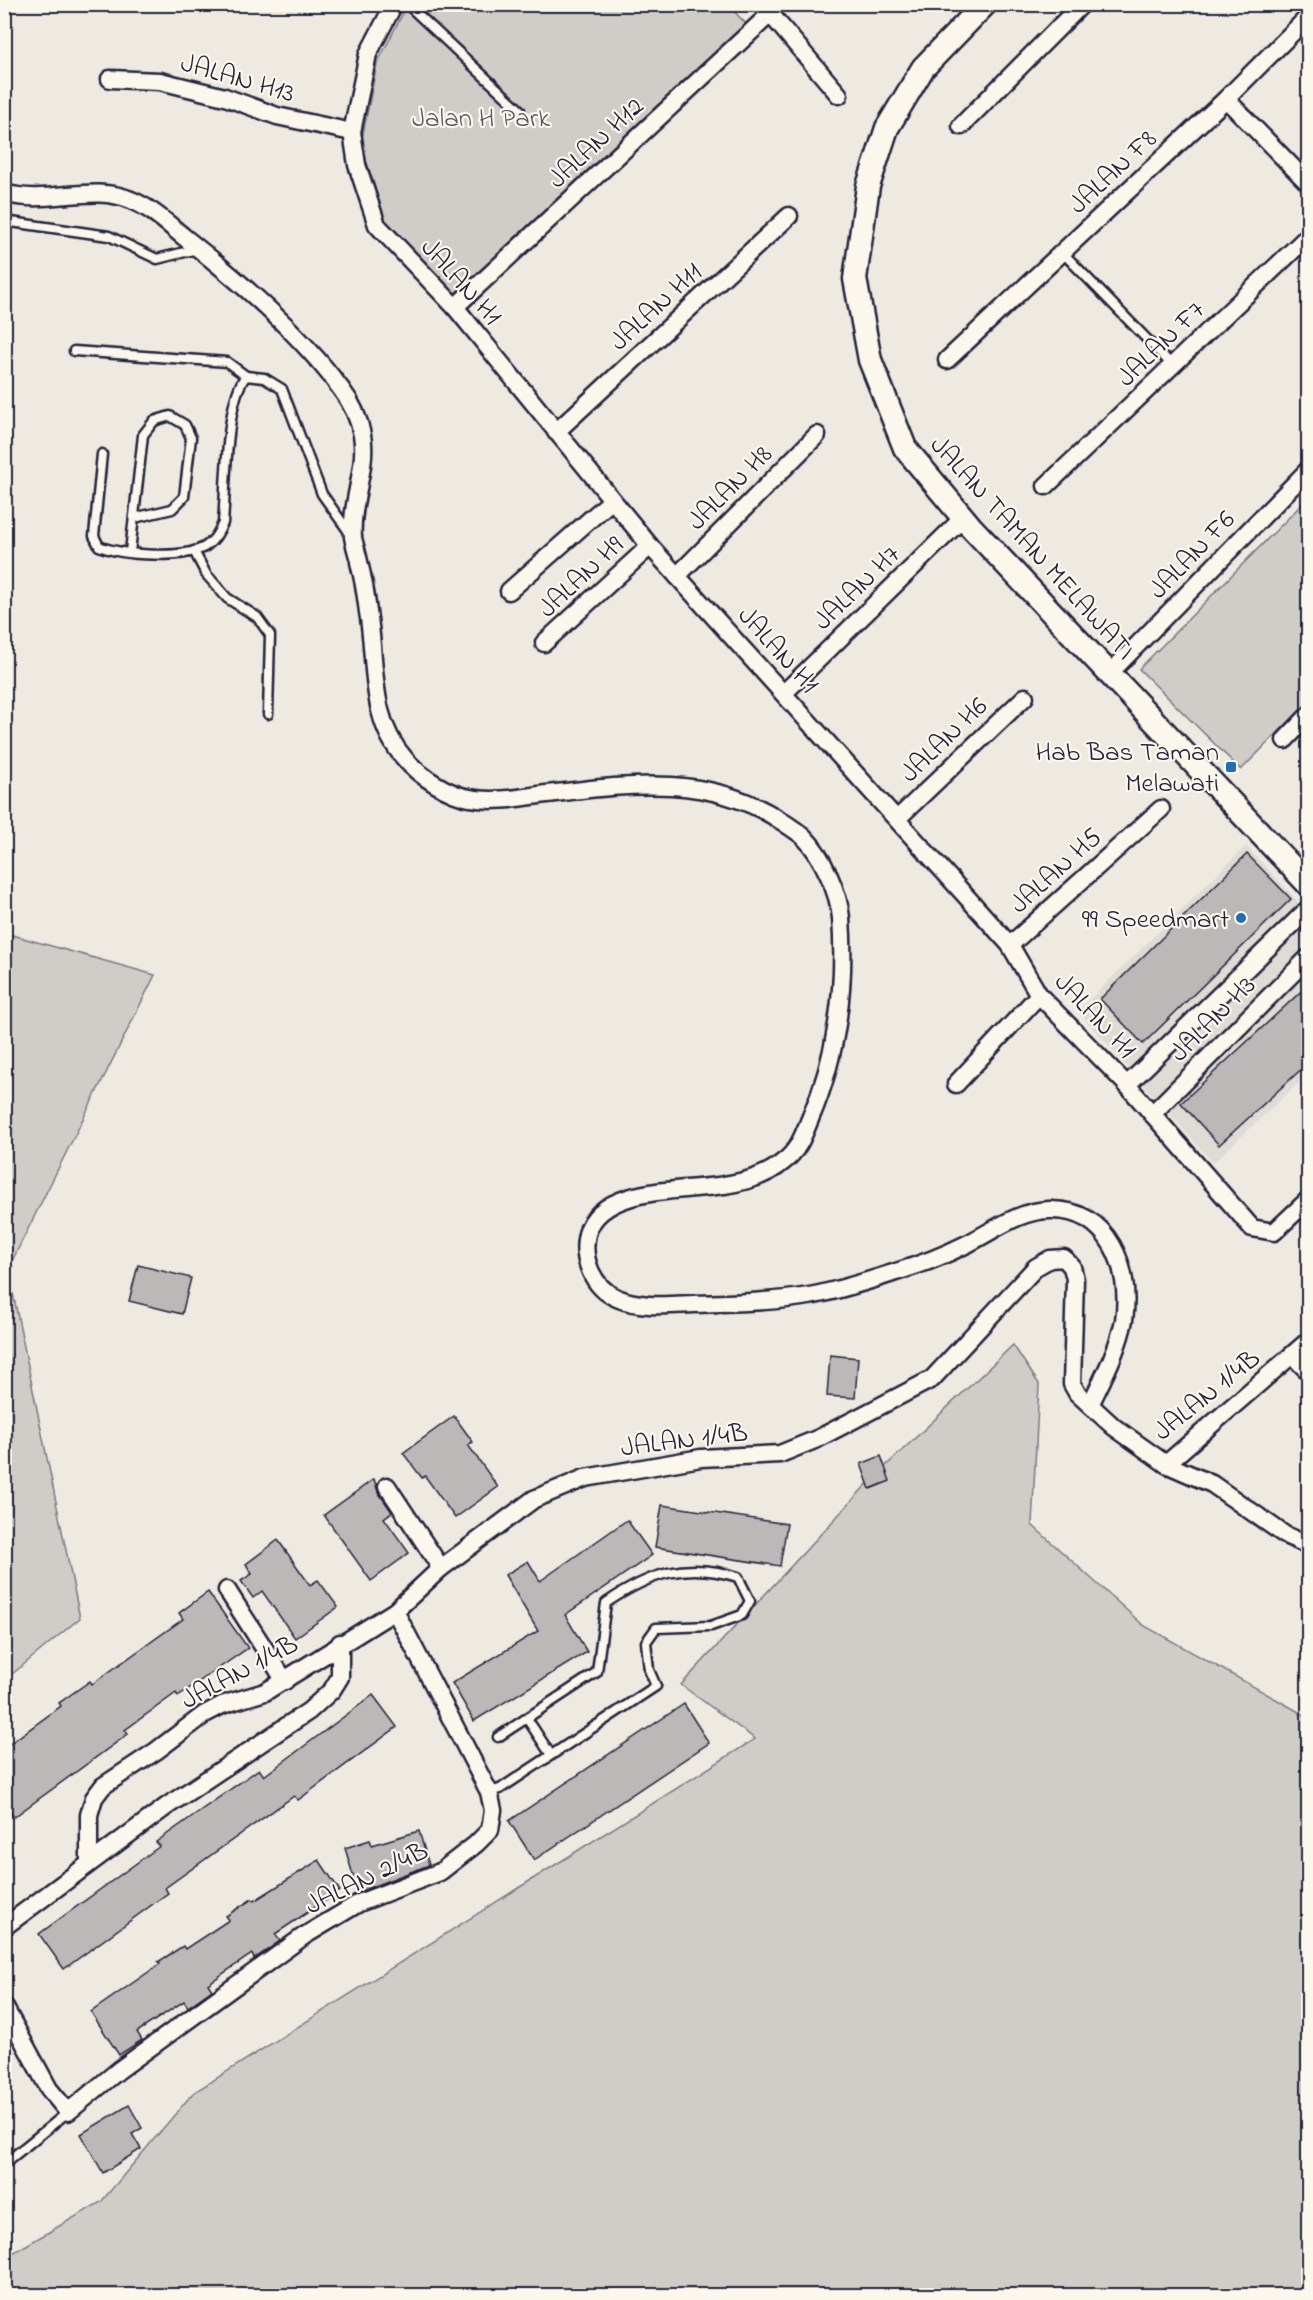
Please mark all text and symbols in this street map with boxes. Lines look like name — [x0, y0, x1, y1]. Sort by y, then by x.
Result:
street label: JALAN H13 — [176, 45, 299, 114]
street label: JALAN H12 — [540, 89, 654, 199]
park label: Jalan H Park — [412, 100, 550, 139]
street label: JALAN F8 — [1061, 121, 1167, 224]
street label: JALAN H1 — [410, 230, 510, 335]
street label: JALAN H11 — [602, 255, 712, 361]
street label: JALAN F7 — [1109, 293, 1215, 397]
street label: JALAN TAMAN MELAWATI — [920, 428, 1143, 670]
street label: JALAN H8 — [679, 437, 782, 540]
street label: JALAN F6 — [1140, 502, 1245, 609]
street label: JALAN H9 — [530, 528, 633, 628]
street label: JALAN H7 — [805, 537, 910, 640]
street label: JALAN H1 — [727, 598, 827, 703]
street label: JALAN H6 — [892, 689, 998, 793]
place label: Hab Bas Taman Melawati — [1036, 734, 1219, 804]
marker: Hab Bas Taman Melawati — [1224, 760, 1238, 774]
street label: JALAN H5 — [1002, 820, 1112, 924]
place label: 99 Speedmart — [1082, 901, 1229, 940]
marker: 99 Speedmart — [1234, 911, 1248, 925]
street label: JALAN H1 — [1044, 965, 1144, 1069]
street label: JALAN H3 — [1162, 968, 1266, 1072]
street label: JALAN 1/4B — [1146, 1341, 1269, 1451]
street label: JALAN 1/4B — [619, 1414, 750, 1469]
street label: JALAN 1/4B — [175, 1626, 306, 1720]
street label: JALAN 2/4B — [299, 1833, 435, 1926]

